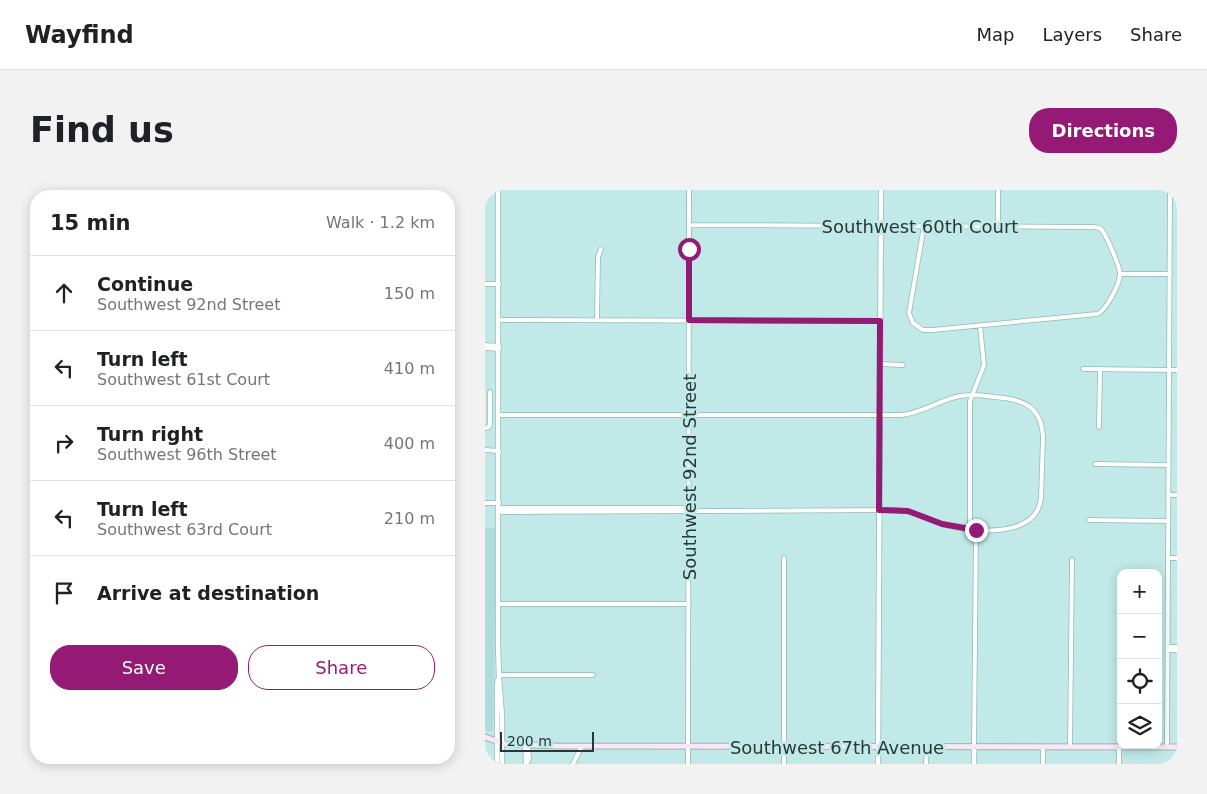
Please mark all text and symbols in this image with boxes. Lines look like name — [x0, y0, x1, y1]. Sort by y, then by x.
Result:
text: Wayfind — [25, 21, 134, 49]
text: Map — [976, 24, 1014, 45]
text: Layers — [1042, 24, 1102, 45]
text: Share — [1130, 24, 1182, 45]
button: Directions — [1029, 108, 1177, 153]
text: Find us — [30, 110, 174, 150]
text: 15 min — [50, 211, 131, 235]
text: Walk · 1.2 km — [326, 213, 435, 232]
street label: Southwest 60th Court — [822, 216, 1018, 237]
route start — [678, 238, 701, 261]
text: Continue — [97, 273, 193, 295]
icon: ahead — [50, 279, 78, 307]
text: 150 m — [384, 284, 435, 303]
text: Southwest 92nd Street — [97, 295, 280, 314]
text: Turn left — [97, 348, 188, 370]
icon: left — [50, 354, 78, 382]
text: 410 m — [384, 359, 435, 378]
text: Southwest 61st Court — [97, 370, 270, 389]
street label: Southwest 92nd Street — [679, 374, 700, 580]
text: Turn right — [97, 423, 203, 445]
icon: right — [50, 429, 78, 457]
text: 400 m — [384, 434, 435, 453]
text: Southwest 96th Street — [97, 445, 277, 464]
text: Turn left — [97, 498, 188, 520]
icon: left — [50, 504, 78, 532]
text: 210 m — [384, 509, 435, 528]
route end — [965, 519, 988, 542]
text: Southwest 63rd Court — [97, 520, 272, 539]
map controls — [1117, 569, 1162, 749]
button: + — [1117, 569, 1162, 614]
icon: arrive — [50, 579, 78, 607]
text: Arrive at destination — [97, 582, 319, 604]
button: − — [1117, 614, 1162, 659]
button: Save — [50, 645, 238, 690]
button: Share — [248, 645, 435, 690]
button: locate — [1117, 659, 1162, 704]
button: layers — [1117, 704, 1162, 749]
scale bar — [500, 729, 594, 752]
text: 200 m — [507, 733, 552, 749]
street label: Southwest 67th Avenue — [730, 737, 944, 758]

